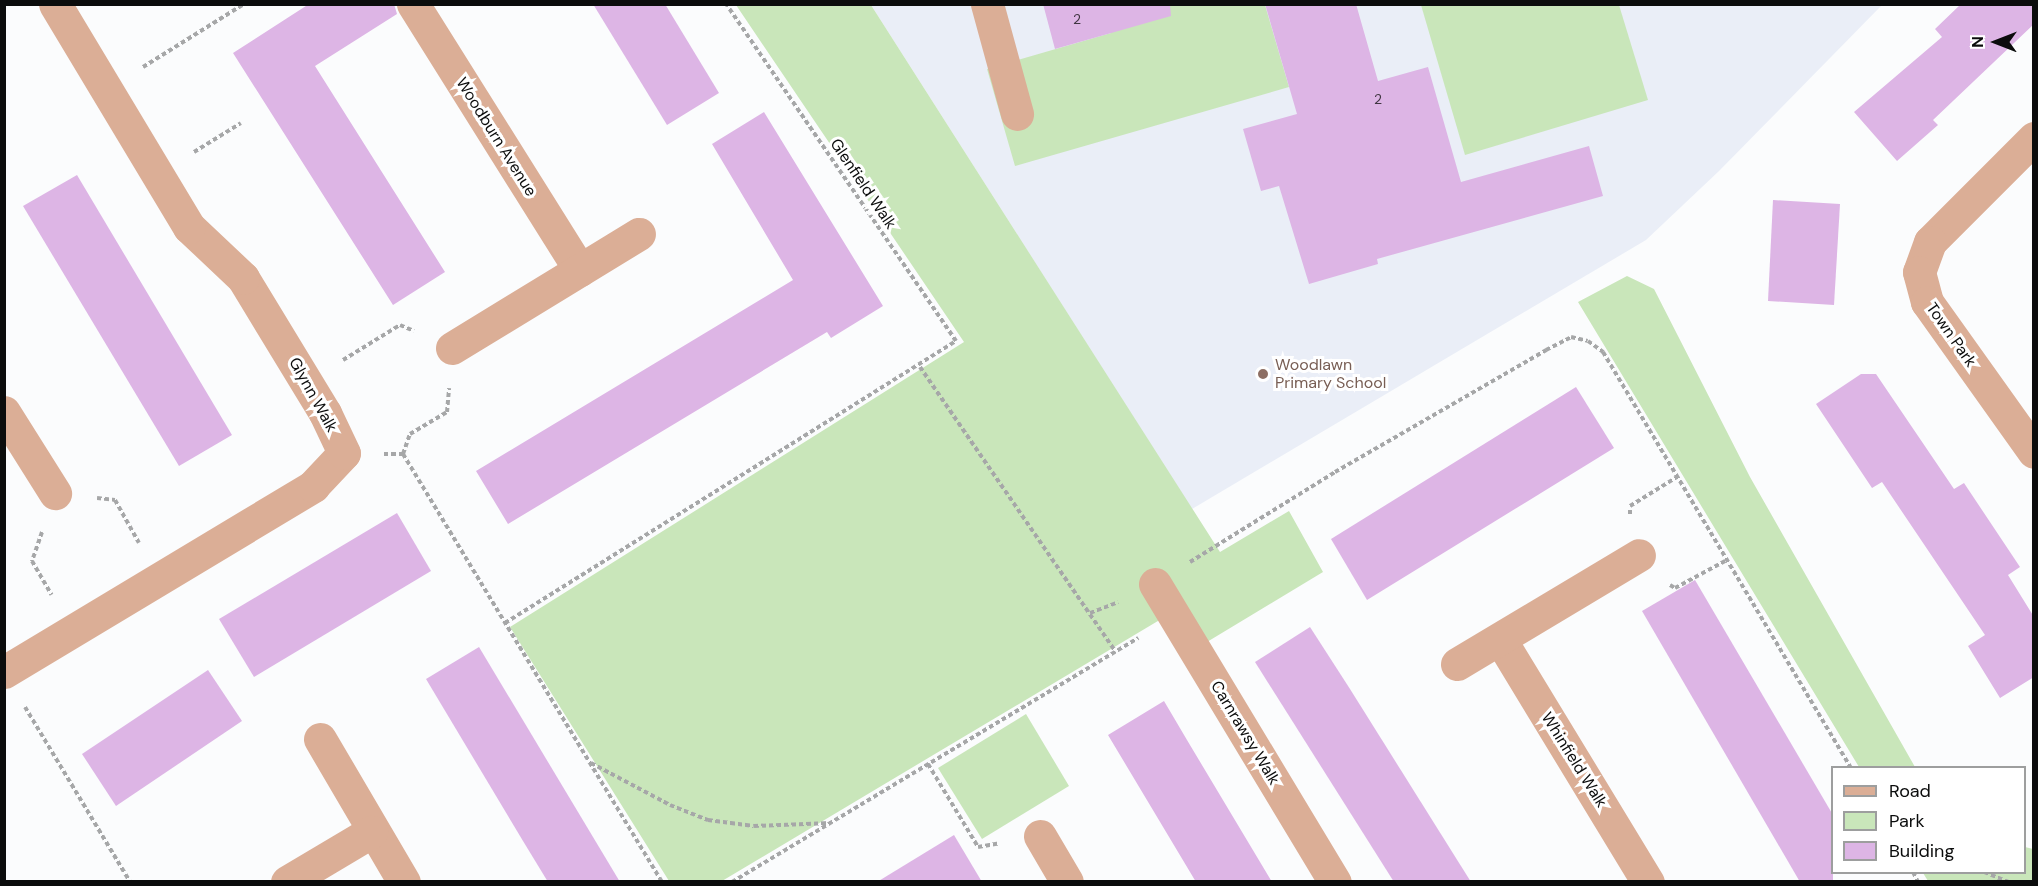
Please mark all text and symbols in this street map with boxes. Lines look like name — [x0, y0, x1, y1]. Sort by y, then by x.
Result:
house number: 2 — [1073, 11, 1081, 27]
north arrow — [1966, 12, 2026, 72]
text: N — [1967, 36, 1988, 48]
street label: Woodburn Avenue — [452, 74, 540, 200]
house number: 2 — [1374, 91, 1382, 107]
street label: Glenfield Walk — [826, 135, 900, 233]
street label: Town Park — [1922, 299, 1980, 371]
street label: Glynn Walk — [285, 354, 341, 436]
place label: Woodlawn Primary School — [1275, 355, 1386, 393]
marker: Woodlawn Primary School — [1256, 367, 1270, 381]
street label: Carnrawsy Walk — [1206, 678, 1284, 788]
street label: Whinfield Walk — [1537, 709, 1611, 811]
legend — [1831, 766, 2026, 874]
text: Road — [1889, 779, 1931, 803]
text: Park — [1889, 809, 1925, 833]
text: Building — [1889, 839, 1954, 863]

